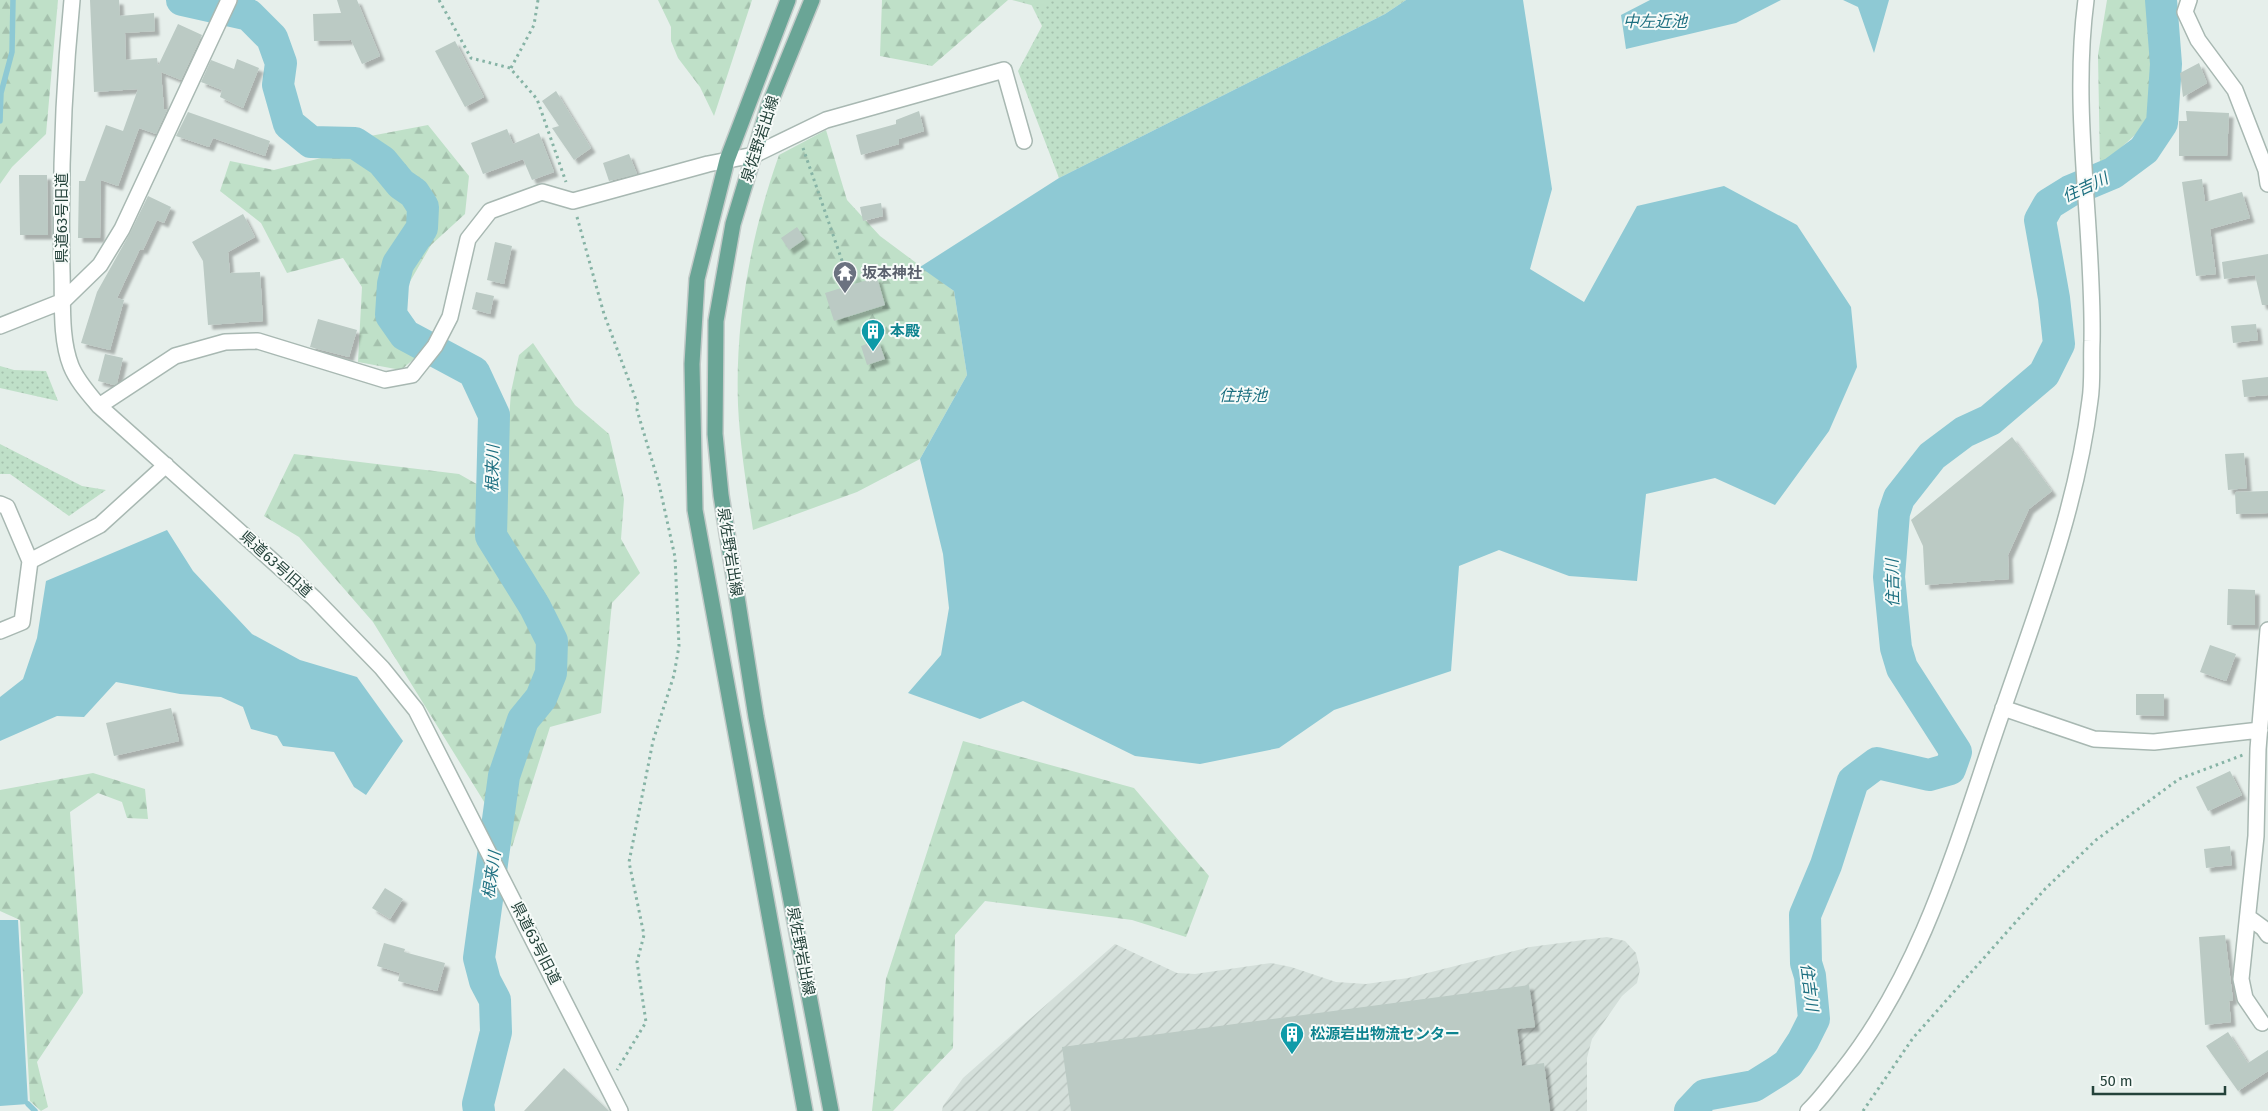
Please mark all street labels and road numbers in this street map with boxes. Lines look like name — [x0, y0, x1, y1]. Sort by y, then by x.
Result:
street label: 泉佐野岩出線 — [738, 93, 782, 185]
street label: 県道63号旧道 — [53, 173, 71, 263]
street label: 泉佐野岩出線 — [714, 506, 746, 598]
street label: 県道63号旧道 — [236, 527, 316, 601]
street label: 県道63号旧道 — [507, 899, 565, 987]
street label: 泉佐野岩出線 — [784, 905, 818, 997]

